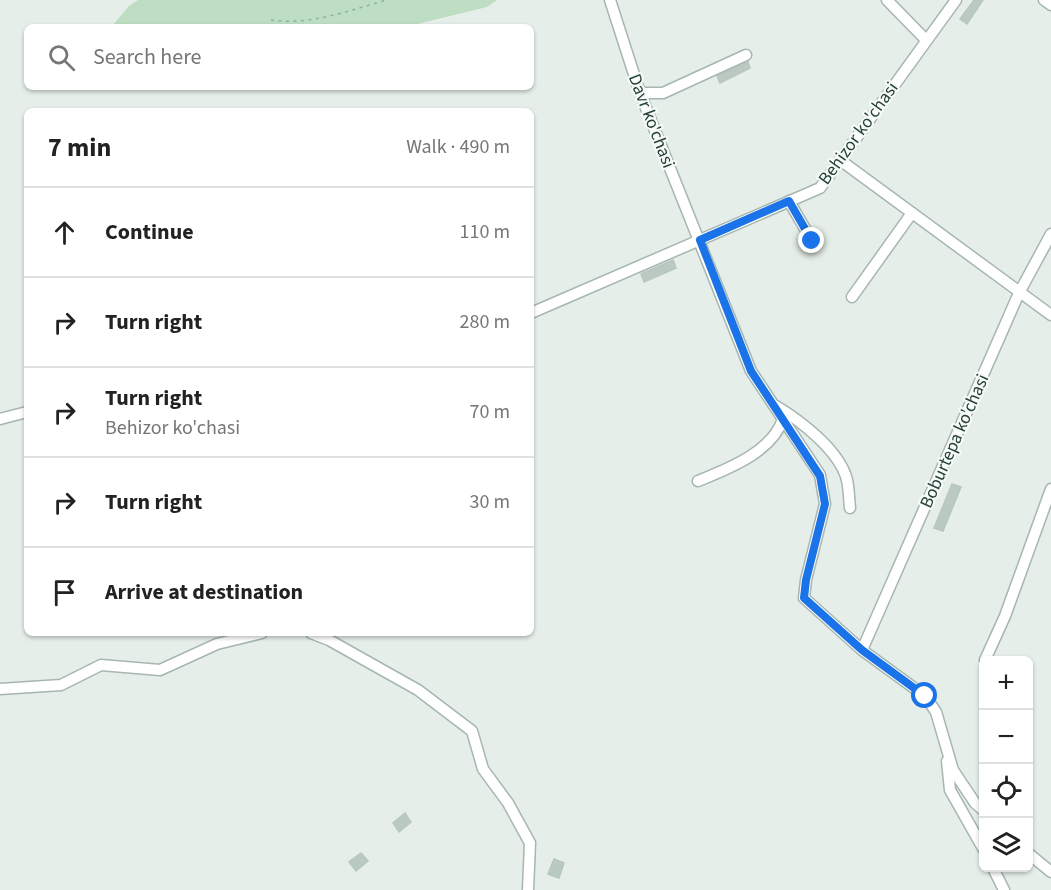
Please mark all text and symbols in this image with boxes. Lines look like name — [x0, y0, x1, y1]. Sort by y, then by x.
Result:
search box — [24, 24, 534, 90]
icon: search — [45, 41, 78, 74]
text: Search here — [93, 41, 201, 73]
street label: Davr ko'chasi — [622, 70, 681, 172]
street label: Behizor ko'chasi — [813, 77, 904, 190]
text: 7 min — [48, 129, 111, 166]
text: Walk · 490 m — [406, 133, 510, 161]
icon: ahead — [48, 216, 81, 249]
text: Continue — [105, 216, 194, 248]
text: 110 m — [460, 218, 510, 246]
route end — [798, 227, 824, 253]
icon: right — [48, 306, 81, 339]
text: Turn right — [105, 306, 202, 338]
text: 280 m — [460, 308, 510, 336]
street label: Boburtepa ko'chasi — [914, 370, 995, 512]
text: Turn right — [105, 382, 202, 414]
icon: right — [48, 396, 81, 429]
text: 70 m — [470, 398, 510, 426]
text: Behizor ko'chasi — [105, 414, 240, 442]
icon: right — [48, 486, 81, 519]
text: Turn right — [105, 486, 202, 518]
text: 30 m — [470, 488, 510, 516]
icon: arrive — [48, 576, 81, 609]
text: Arrive at destination — [105, 576, 303, 608]
map controls — [979, 656, 1033, 872]
button: + — [979, 656, 1033, 710]
route start — [911, 682, 937, 708]
button: − — [979, 710, 1033, 764]
button: locate — [979, 764, 1033, 818]
button: layers — [979, 818, 1033, 872]

